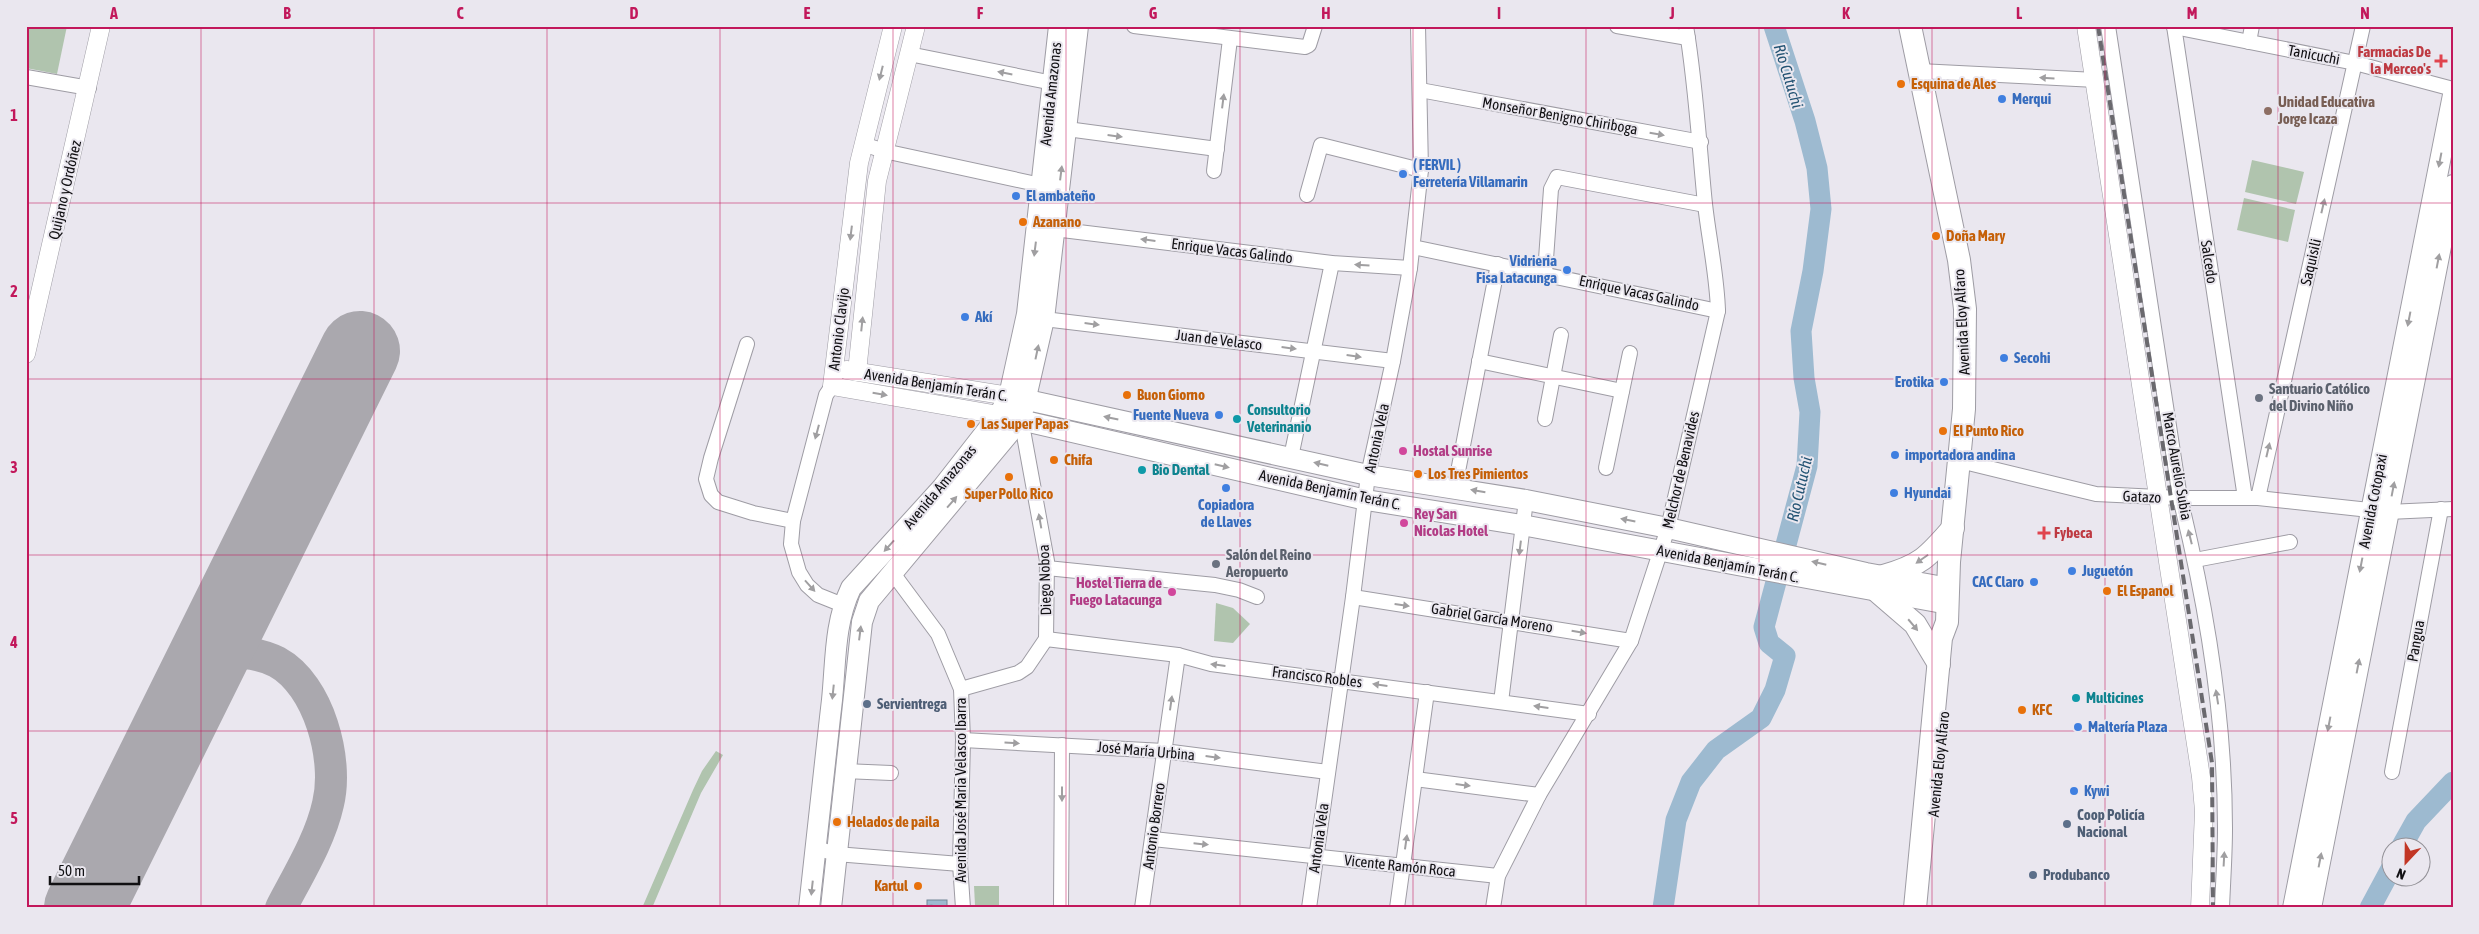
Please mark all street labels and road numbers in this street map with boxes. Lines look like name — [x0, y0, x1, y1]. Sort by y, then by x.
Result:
street label: Avenida Amazonas — [1037, 41, 1064, 147]
street label: Tanicuchi — [2287, 41, 2341, 68]
street label: Monseñor Benigno Chiriboga — [1481, 93, 1639, 138]
street label: Quijano y Ordóñez — [45, 138, 84, 241]
street label: Enrique Vacas Galindo — [1170, 235, 1294, 266]
street label: Saquisili — [2297, 237, 2324, 287]
street label: Salcedo — [2198, 239, 2221, 285]
street label: Avenida Eloy Alfaro — [1950, 268, 1973, 376]
street label: Enrique Vacas Galindo — [1578, 271, 1701, 314]
street label: Antonio Clavijo — [825, 286, 852, 371]
street label: Juan de Velasco — [1175, 326, 1263, 353]
street label: Avenida Benjamín Terán C. — [863, 365, 1009, 404]
street label: Antonia Vela — [1361, 402, 1392, 474]
street label: Melchor de Benavides — [1659, 409, 1702, 530]
street label: Marco Aurelio Subia — [2160, 410, 2195, 521]
street label: Avenida Amazonas — [900, 441, 980, 532]
street label: Avenida Cotopaxi — [2355, 452, 2390, 549]
street label: Avenida Benjamín Terán C. — [1258, 466, 1403, 513]
street label: Gatazo — [2122, 487, 2162, 506]
street label: Avenida Benjamín Terán C. — [1655, 541, 1801, 586]
street label: Diego Noboa — [1035, 544, 1054, 616]
street label: Gabriel García Moreno — [1430, 600, 1554, 636]
street label: Pangua — [2403, 619, 2428, 663]
street label: Francisco Robles — [1271, 663, 1363, 690]
street label: Avenida José Maria Velasco Ibarra — [952, 697, 969, 883]
street label: Avenida Eloy Alfaro — [1924, 710, 1953, 818]
street label: José María Urbina — [1096, 738, 1196, 763]
street label: Antonio Borrero — [1139, 782, 1168, 870]
street label: Antonia Vela — [1305, 802, 1332, 874]
street label: Vicente Ramón Roca — [1343, 851, 1457, 880]

